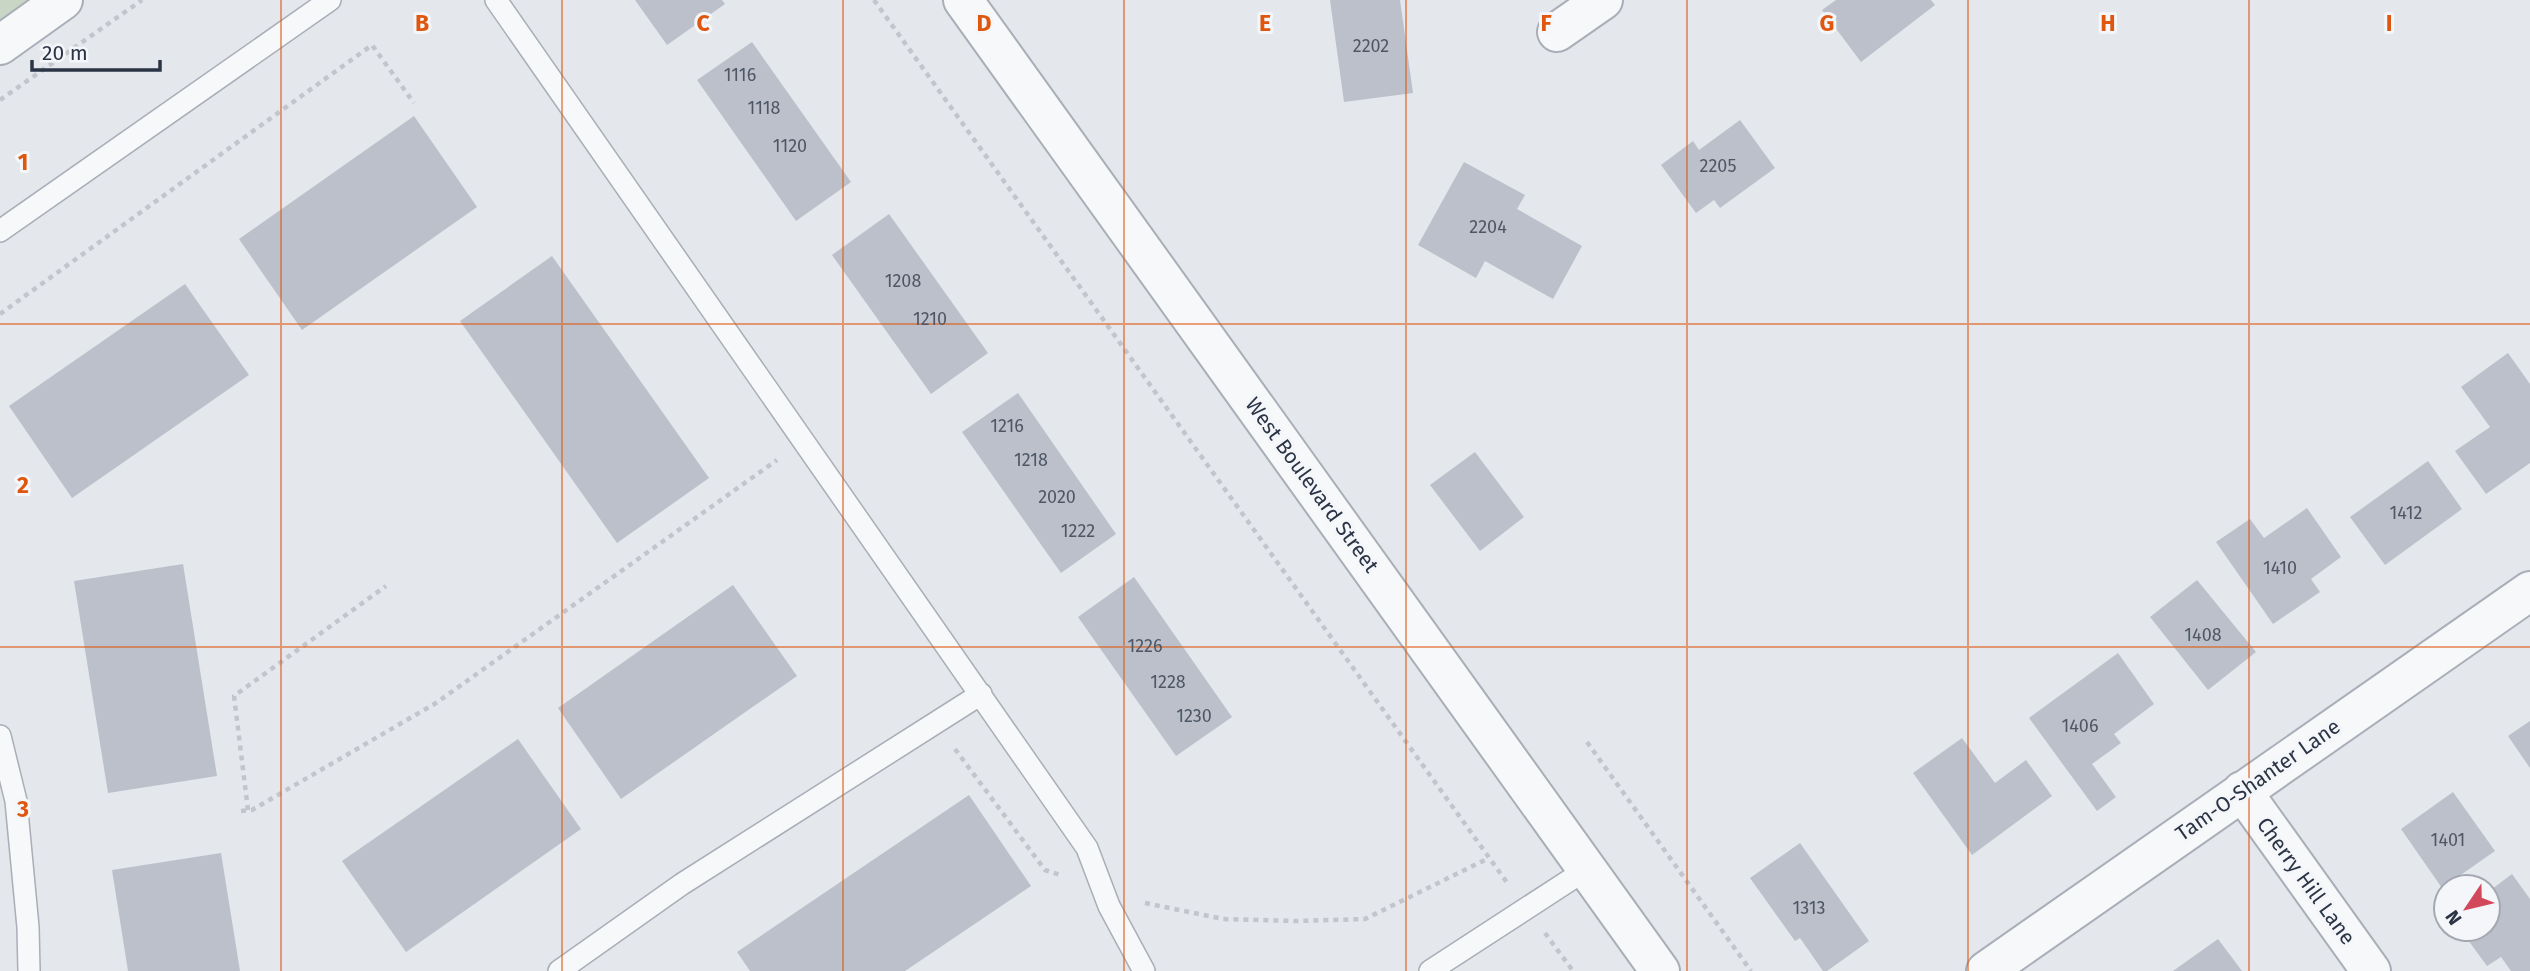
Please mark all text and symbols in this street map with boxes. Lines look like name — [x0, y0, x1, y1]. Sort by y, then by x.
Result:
text: B — [415, 9, 429, 37]
text: C — [696, 9, 710, 37]
text: D — [977, 9, 992, 37]
text: E — [1259, 9, 1271, 37]
text: F — [1540, 9, 1552, 37]
text: G — [1820, 9, 1834, 37]
text: H — [2100, 9, 2116, 37]
text: I — [2386, 9, 2392, 37]
scale bar — [32, 28, 159, 72]
house number: 2202 — [1353, 35, 1389, 57]
text: 20 m — [42, 40, 88, 66]
house number: 1116 — [724, 64, 756, 86]
house number: 1118 — [748, 97, 780, 119]
house number: 1120 — [773, 135, 807, 157]
text: 1 — [18, 148, 28, 176]
house number: 2205 — [1700, 155, 1736, 177]
house number: 2204 — [1469, 216, 1507, 238]
house number: 1208 — [885, 270, 921, 292]
house number: 1210 — [913, 308, 947, 330]
street label: West Boulevard Street — [1240, 392, 1385, 578]
house number: 1216 — [990, 415, 1024, 437]
house number: 1218 — [1014, 449, 1048, 471]
text: 2 — [17, 471, 29, 499]
house number: 2020 — [1038, 486, 1076, 508]
house number: 1412 — [2389, 502, 2423, 524]
house number: 1222 — [1061, 520, 1095, 542]
house number: 1410 — [2263, 557, 2297, 579]
house number: 1408 — [2184, 624, 2222, 646]
house number: 1226 — [1127, 635, 1163, 657]
house number: 1228 — [1150, 671, 1186, 693]
house number: 1230 — [1176, 705, 1212, 727]
street label: Tam-O-Shanter Lane — [2171, 713, 2345, 847]
house number: 1406 — [2061, 715, 2099, 737]
text: 3 — [16, 795, 29, 823]
street label: Cherry Hill Lane — [2251, 812, 2361, 950]
house number: 1401 — [2431, 829, 2465, 851]
north arrow — [2432, 873, 2502, 943]
house number: 1313 — [1792, 897, 1826, 919]
text: N — [2440, 906, 2467, 929]

